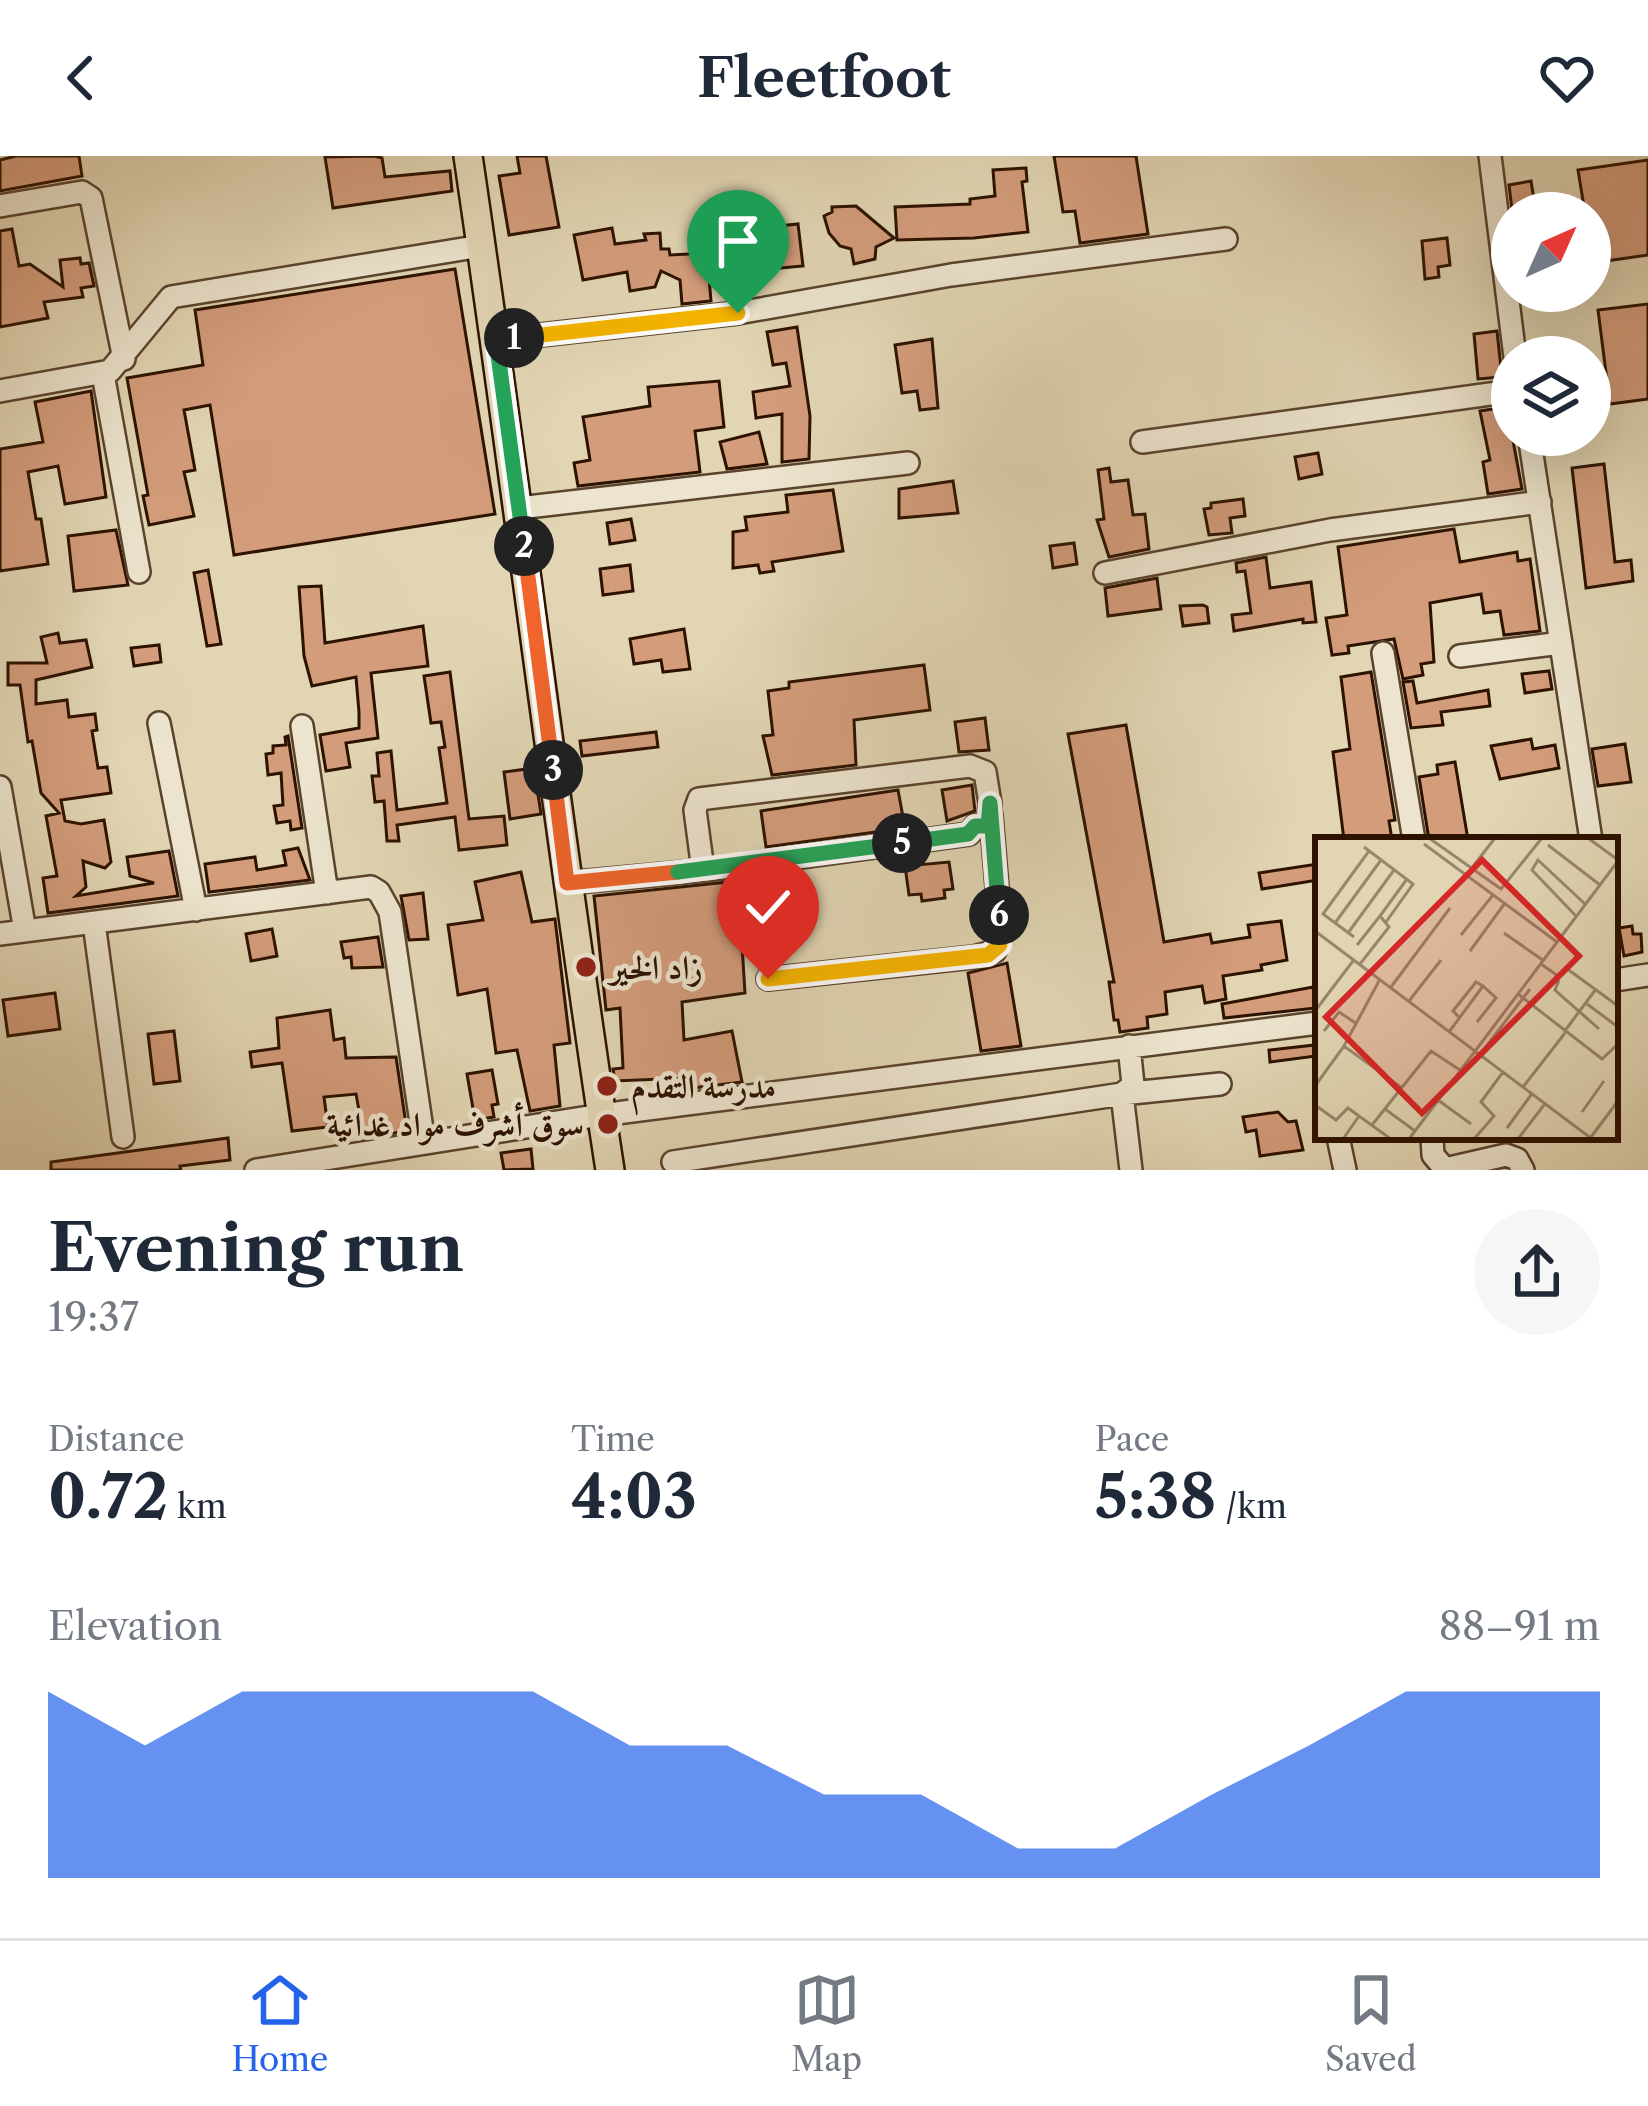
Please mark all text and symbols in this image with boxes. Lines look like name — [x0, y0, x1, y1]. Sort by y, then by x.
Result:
icon: back — [48, 45, 114, 111]
text: Fleetfoot — [697, 45, 951, 111]
icon: heart — [1534, 45, 1600, 111]
pin — [687, 190, 789, 313]
north arrow — [1491, 192, 1611, 312]
map controls — [1491, 192, 1611, 456]
icon: arrive — [705, 208, 771, 274]
pin: 1 — [484, 308, 544, 368]
text: 1 — [507, 317, 521, 358]
button: layers — [1491, 336, 1611, 456]
pin: 2 — [494, 516, 554, 576]
text: 2 — [514, 525, 534, 566]
pin: 3 — [523, 740, 583, 800]
text: 3 — [544, 749, 562, 790]
pin: 5 — [872, 813, 932, 873]
text: 5 — [893, 822, 911, 863]
inset map — [1315, 837, 1618, 1140]
pin — [717, 856, 819, 979]
icon: check — [735, 874, 801, 940]
pin: 6 — [969, 885, 1029, 945]
text: 6 — [989, 894, 1009, 935]
place label: زاد الخير — [606, 947, 703, 988]
marker: زاد الخير — [573, 954, 599, 980]
place label: مدرسة التقدم — [631, 1066, 776, 1116]
marker: مدرسة التقدم — [594, 1073, 620, 1099]
place label: سوق أشرف مواد غدائية — [327, 1101, 584, 1147]
marker: سوق أشرف مواد غدائية — [595, 1111, 621, 1137]
text: Evening run — [48, 1207, 464, 1288]
button: share — [1474, 1209, 1600, 1335]
text: 19:37 — [48, 1293, 139, 1341]
text: Distance — [48, 1419, 185, 1460]
text: Time — [571, 1419, 655, 1460]
text: Pace — [1095, 1419, 1169, 1460]
text: 0.72 — [48, 1460, 168, 1534]
text: 4:03 — [571, 1460, 697, 1534]
text: 5:38 — [1095, 1460, 1216, 1534]
text: km — [168, 1486, 227, 1527]
text: /km — [1216, 1486, 1287, 1527]
text: Elevation — [48, 1602, 222, 1650]
text: 88–91 m — [1439, 1602, 1600, 1650]
tab: Home — [231, 1967, 328, 2080]
tab: Map — [791, 1967, 862, 2080]
tab: Saved — [1325, 1967, 1417, 2080]

